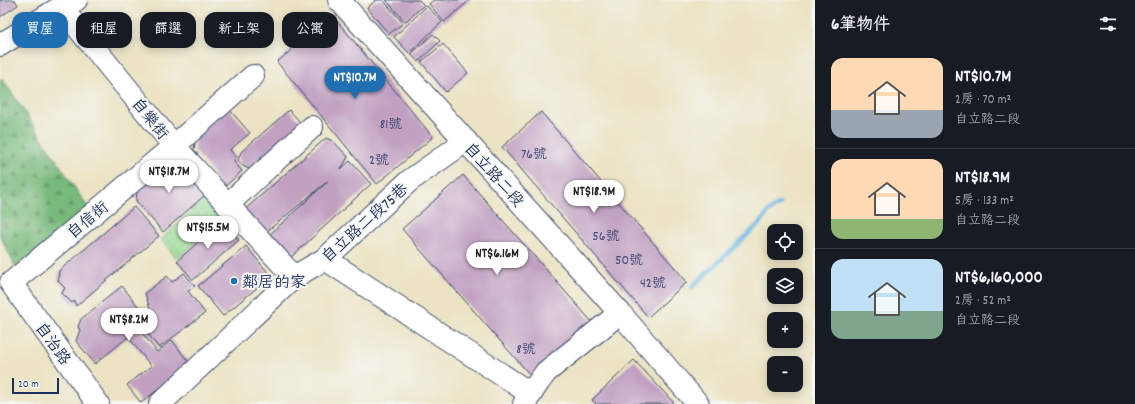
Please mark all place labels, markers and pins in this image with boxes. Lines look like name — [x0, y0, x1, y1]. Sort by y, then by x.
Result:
pin: NT$10.7M — [314, 66, 396, 100]
pin: NT$18.7M — [128, 160, 210, 194]
pin: NT$18.9M — [553, 180, 635, 214]
pin: NT$15.5M — [167, 216, 249, 250]
pin: NT$6.16M — [456, 242, 538, 276]
place label: 鄰居的家 — [242, 272, 306, 295]
marker: 鄰居的家 — [229, 276, 239, 286]
pin: NT$8.2M — [92, 308, 166, 342]

